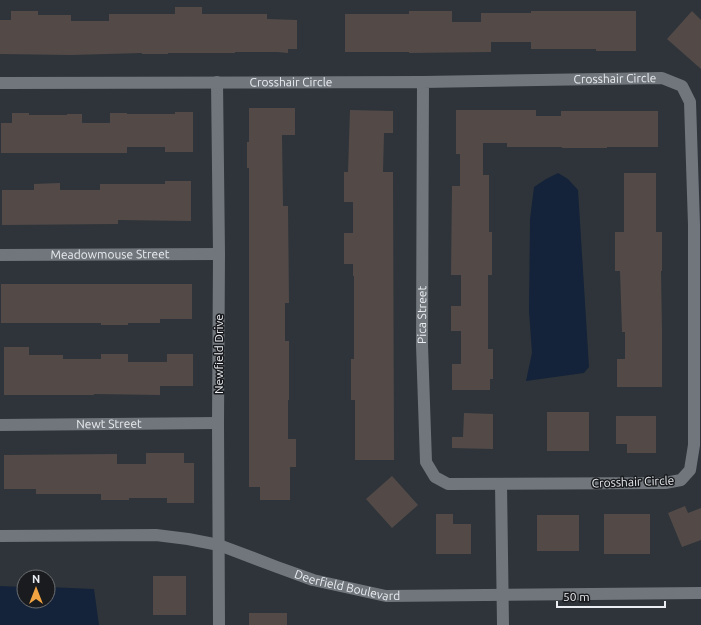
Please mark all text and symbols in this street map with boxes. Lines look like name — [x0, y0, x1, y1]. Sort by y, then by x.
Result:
street label: Crosshair Circle — [573, 71, 656, 85]
street label: Crosshair Circle — [250, 75, 332, 88]
street label: Meadowmouse Street — [50, 247, 170, 261]
street label: Pica Street — [415, 286, 428, 344]
street label: Newfield Drive — [212, 314, 225, 394]
street label: Newt Street — [76, 417, 142, 430]
street label: Crosshair Circle — [591, 474, 675, 489]
street label: Deerfield Boulevard — [293, 567, 400, 602]
north arrow — [16, 569, 56, 609]
text: N — [32, 573, 40, 585]
scale bar — [557, 583, 665, 609]
text: 50 m — [563, 590, 590, 603]

